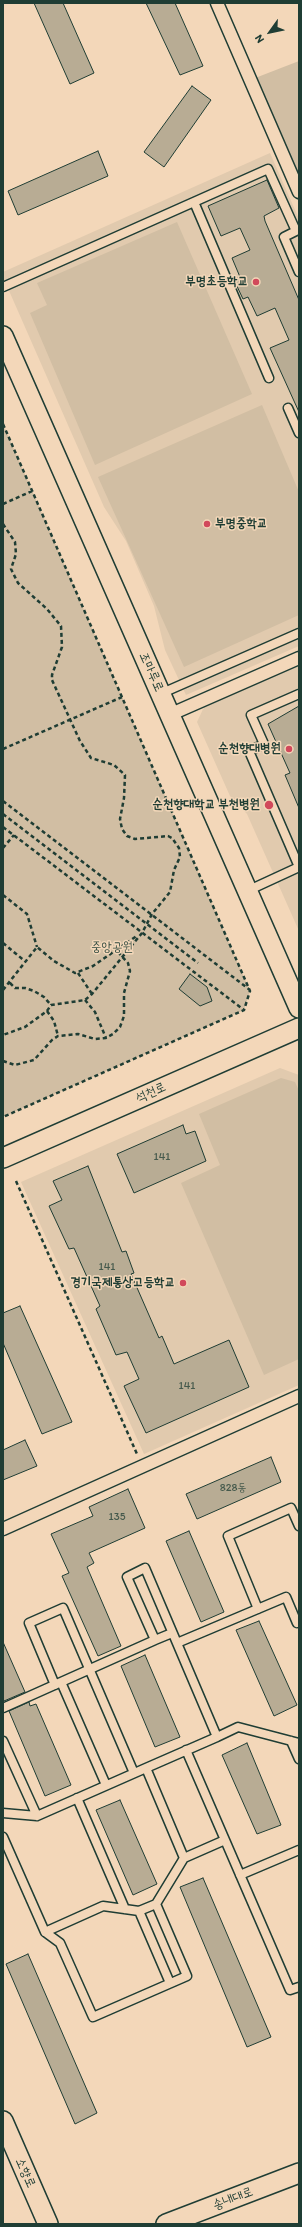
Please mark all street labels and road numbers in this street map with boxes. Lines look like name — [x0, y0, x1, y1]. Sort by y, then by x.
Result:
street label: 조마루로 — [135, 650, 167, 694]
street label: 석천로 — [133, 1079, 169, 1107]
street label: 소향로 — [11, 2155, 39, 2191]
street label: 송내대로 — [211, 2184, 255, 2214]

